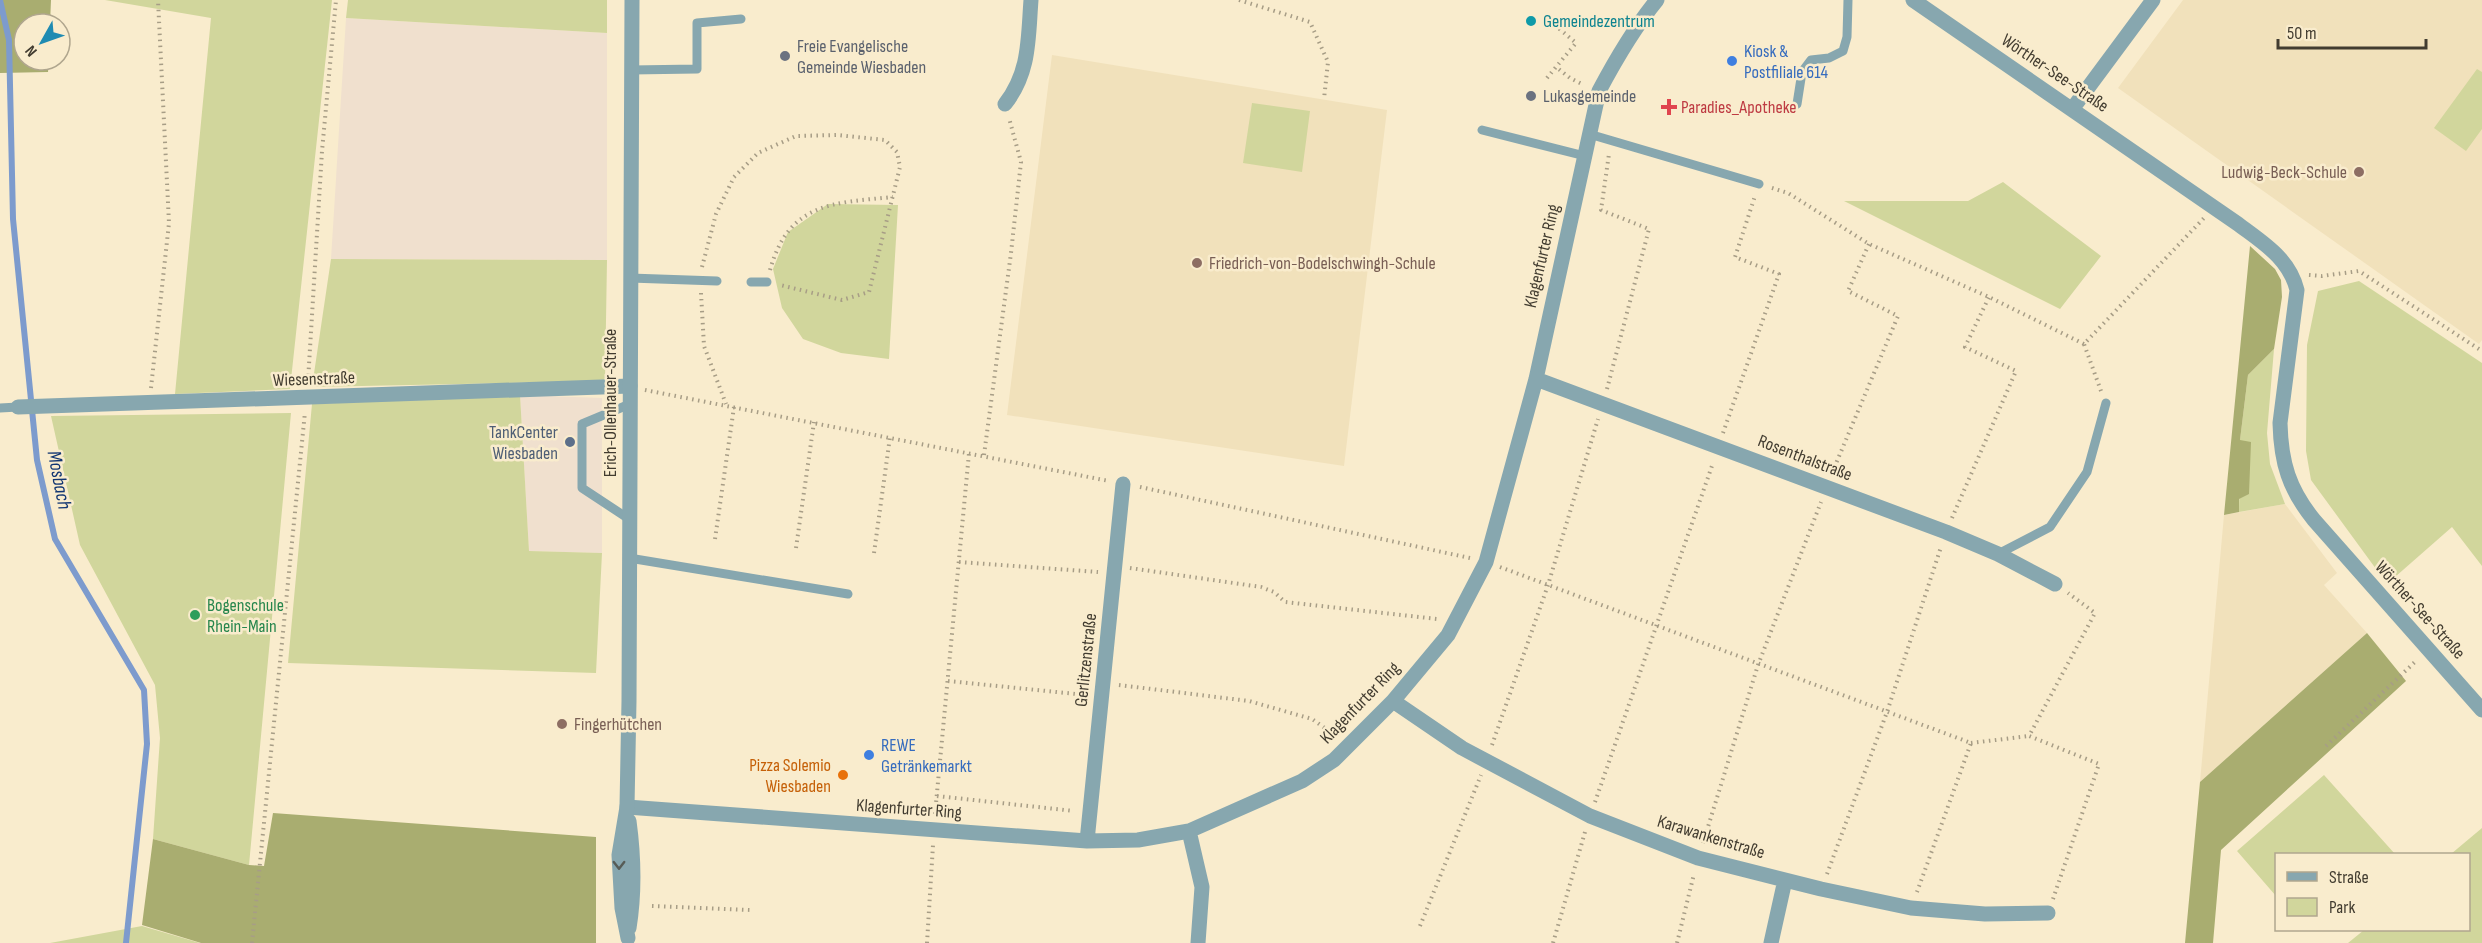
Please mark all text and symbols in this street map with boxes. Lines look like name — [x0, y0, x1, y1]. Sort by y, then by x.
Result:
place label: Gemeindezentrum — [1543, 11, 1655, 32]
north arrow — [12, 12, 72, 72]
scale bar — [2278, 12, 2426, 50]
marker: Gemeindezentrum — [1524, 14, 1538, 28]
text: 50 m — [2287, 23, 2317, 44]
street label: Wörther-See-Straße — [1997, 29, 2113, 117]
place label: Freie Evangelische Gemeinde Wiesbaden — [797, 36, 926, 78]
text: N — [22, 41, 42, 60]
place label: Kiosk & Postfiliale 614 — [1744, 41, 1829, 83]
marker: Freie Evangelische Gemeinde Wiesbaden — [778, 49, 792, 63]
marker: Kiosk & Postfiliale 614 — [1725, 54, 1739, 68]
place label: Lukasgemeinde — [1543, 86, 1636, 107]
marker: Lukasgemeinde — [1524, 89, 1538, 103]
place label: Paradies_Apotheke — [1681, 97, 1796, 118]
marker: Paradies_Apotheke — [1662, 100, 1676, 114]
place label: Ludwig-Beck-Schule — [2221, 162, 2347, 183]
marker: Ludwig-Beck-Schule — [2352, 165, 2366, 179]
street label: Klagenfurter Ring — [1520, 202, 1564, 310]
place label: Friedrich-von-Bodelschwingh-Schule — [1209, 253, 1436, 274]
marker: Friedrich-von-Bodelschwingh-Schule — [1190, 256, 1204, 270]
street label: Erich-Ollenhauer-Straße — [600, 329, 621, 477]
street label: Wiesenstraße — [273, 367, 355, 391]
place label: TankCenter Wiesbaden — [489, 422, 558, 464]
street label: Rosenthalstraße — [1755, 430, 1855, 486]
marker: TankCenter Wiesbaden — [563, 435, 577, 449]
water label: Mosbach — [42, 449, 76, 511]
street label: Wörther-See-Straße — [2370, 557, 2470, 663]
place label: Bogenschule Rhein-Main — [207, 595, 284, 637]
marker: Bogenschule Rhein-Main — [188, 608, 202, 622]
street label: Gerlitzenstraße — [1071, 612, 1101, 708]
street label: Klagenfurter Ring — [1316, 658, 1404, 748]
place label: Fingerhütchen — [574, 714, 662, 735]
marker: Fingerhütchen — [555, 717, 569, 731]
place label: REWE Getränkemarkt — [881, 735, 973, 777]
marker: REWE Getränkemarkt — [862, 748, 876, 762]
place label: Pizza Solemio Wiesbaden — [749, 755, 831, 797]
marker: Pizza Solemio Wiesbaden — [836, 768, 850, 782]
street label: Klagenfurter Ring — [855, 795, 963, 823]
street label: Karawankenstraße — [1655, 811, 1767, 863]
legend — [2275, 853, 2470, 931]
one-way arrow — [613, 860, 626, 869]
text: Straße — [2329, 867, 2369, 888]
text: Park — [2329, 897, 2355, 918]

